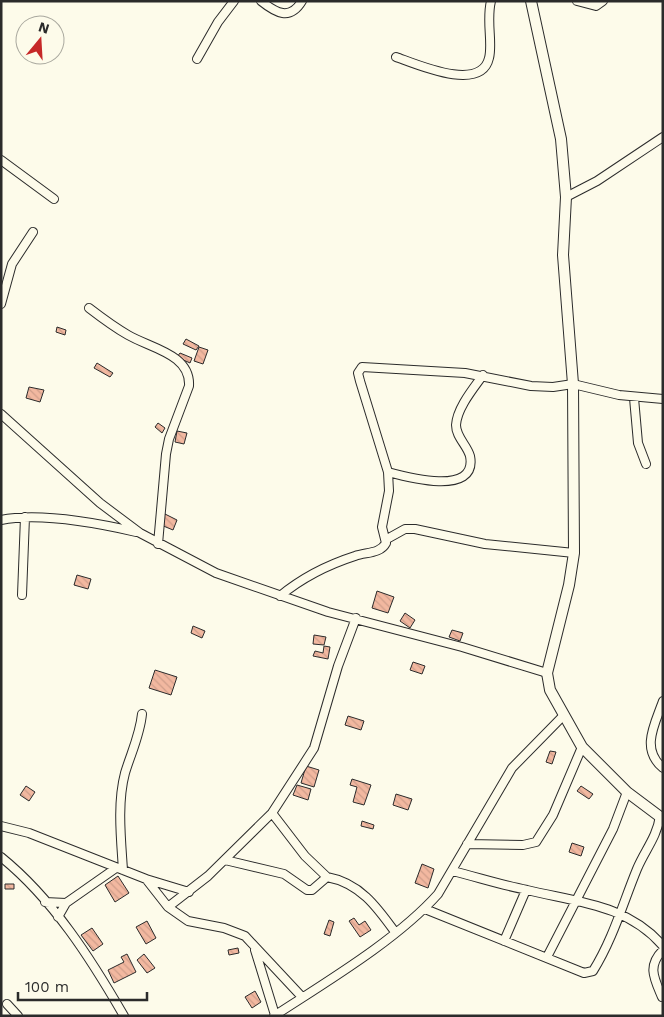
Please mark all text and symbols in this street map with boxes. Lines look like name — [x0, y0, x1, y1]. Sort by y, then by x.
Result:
north arrow — [15, 15, 65, 65]
text: N — [37, 18, 51, 37]
scale bar — [18, 970, 146, 1002]
text: 100 m — [25, 978, 69, 996]

